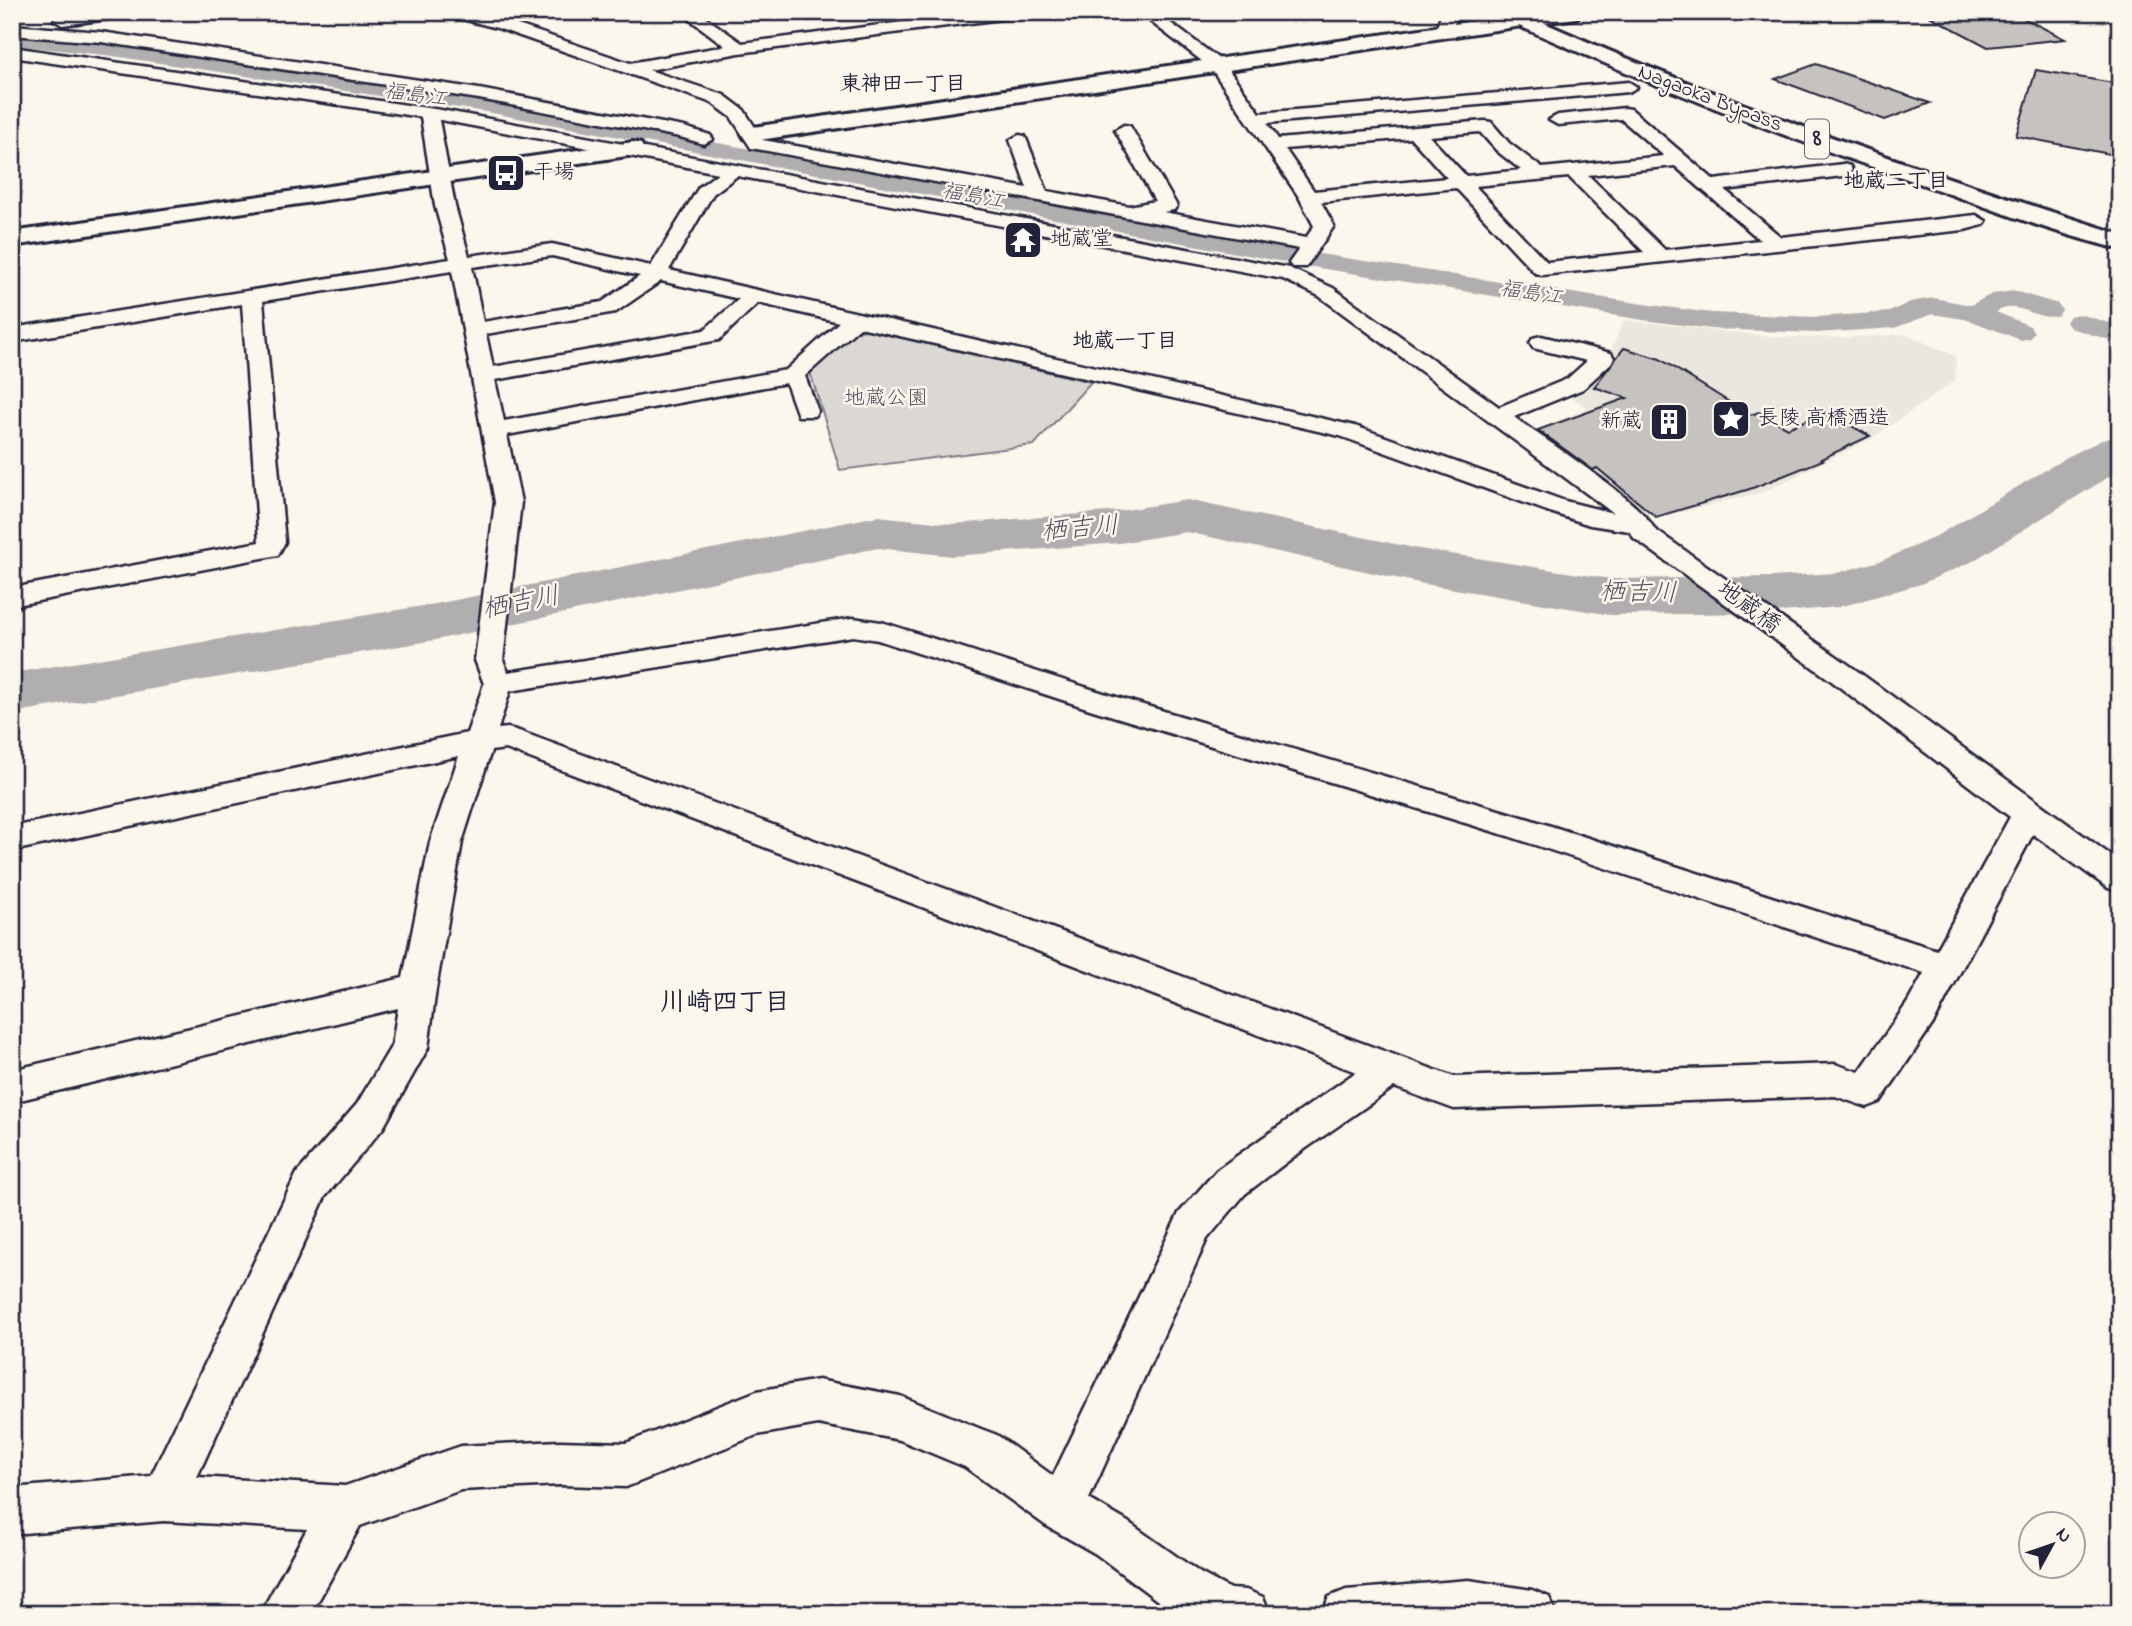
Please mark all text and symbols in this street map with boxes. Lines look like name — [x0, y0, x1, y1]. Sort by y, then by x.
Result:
street label: Nagaoka Bypass — [1633, 58, 1786, 142]
district label: 東神田一丁目 — [840, 70, 966, 100]
water label: 福島江 — [382, 77, 449, 115]
road number: 8 — [1805, 120, 1829, 158]
bus stop icon: 干場 — [485, 152, 527, 194]
place label: 干場 — [533, 158, 575, 188]
district label: 地蔵二丁目 — [1844, 167, 1949, 197]
water label: 福島江 — [939, 176, 1008, 218]
temple icon: 地蔵堂 — [1002, 219, 1044, 261]
place label: 地蔵堂 — [1050, 225, 1113, 255]
water label: 福島江 — [1498, 274, 1565, 314]
district label: 地蔵一丁目 — [1073, 327, 1178, 357]
park label: 地蔵公園 — [844, 384, 928, 414]
place icon: 長陵 高橋酒造 — [1710, 398, 1752, 440]
building icon: 新蔵 — [1648, 401, 1690, 443]
place label: 長陵 高橋酒造 — [1758, 404, 1889, 434]
place label: 新蔵 — [1600, 407, 1642, 437]
water label: 栖吉川 — [1039, 508, 1121, 552]
street label: 地蔵橋 — [1709, 573, 1787, 643]
water label: 栖吉川 — [1599, 574, 1677, 614]
water label: 栖吉川 — [479, 578, 563, 630]
district label: 川崎四丁目 — [660, 985, 790, 1023]
north arrow — [2016, 1510, 2086, 1580]
text: N — [2049, 1522, 2078, 1549]

